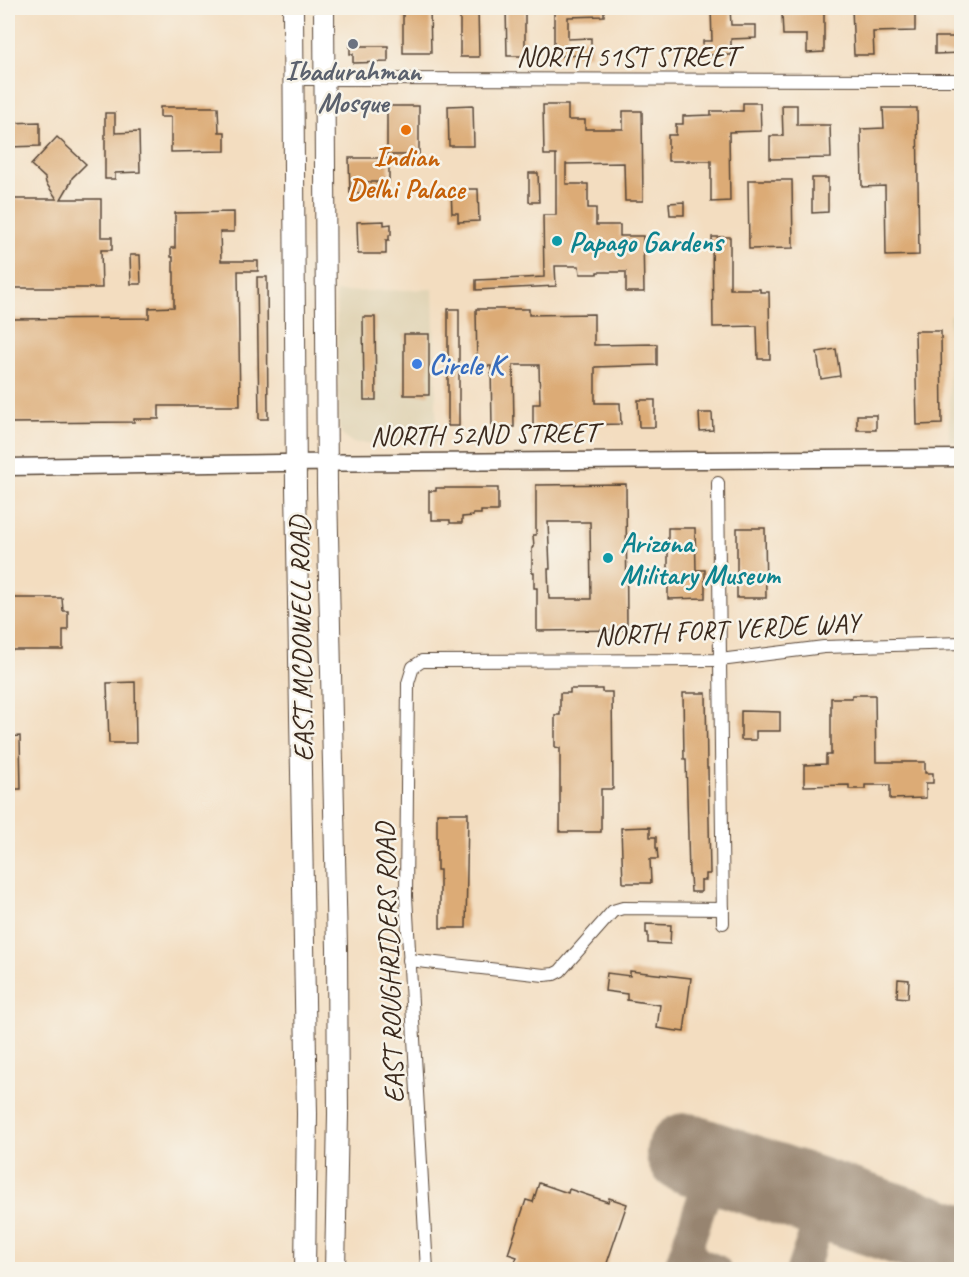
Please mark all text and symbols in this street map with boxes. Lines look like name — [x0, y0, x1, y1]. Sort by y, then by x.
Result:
marker: Ibadurahman Mosque — [346, 37, 360, 51]
street label: NORTH 51ST STREET — [516, 39, 745, 74]
place label: Ibadurahman Mosque — [285, 53, 423, 120]
marker: Indian Delhi Palace — [399, 123, 413, 137]
place label: Indian Delhi Palace — [347, 139, 467, 206]
place label: Papago Gardens — [569, 224, 726, 259]
marker: Papago Gardens — [550, 234, 564, 248]
place label: Circle K — [429, 347, 509, 382]
marker: Circle K — [410, 357, 424, 371]
street label: NORTH 52ND STREET — [370, 414, 605, 453]
street label: EAST MCDOWELL ROAD — [281, 513, 321, 762]
place label: Arizona Military Museum — [620, 525, 782, 592]
marker: Arizona Military Museum — [601, 551, 615, 565]
street label: NORTH FORT VERDE WAY — [594, 604, 864, 653]
street label: EAST ROUGHRIDERS ROAD — [367, 820, 411, 1104]

